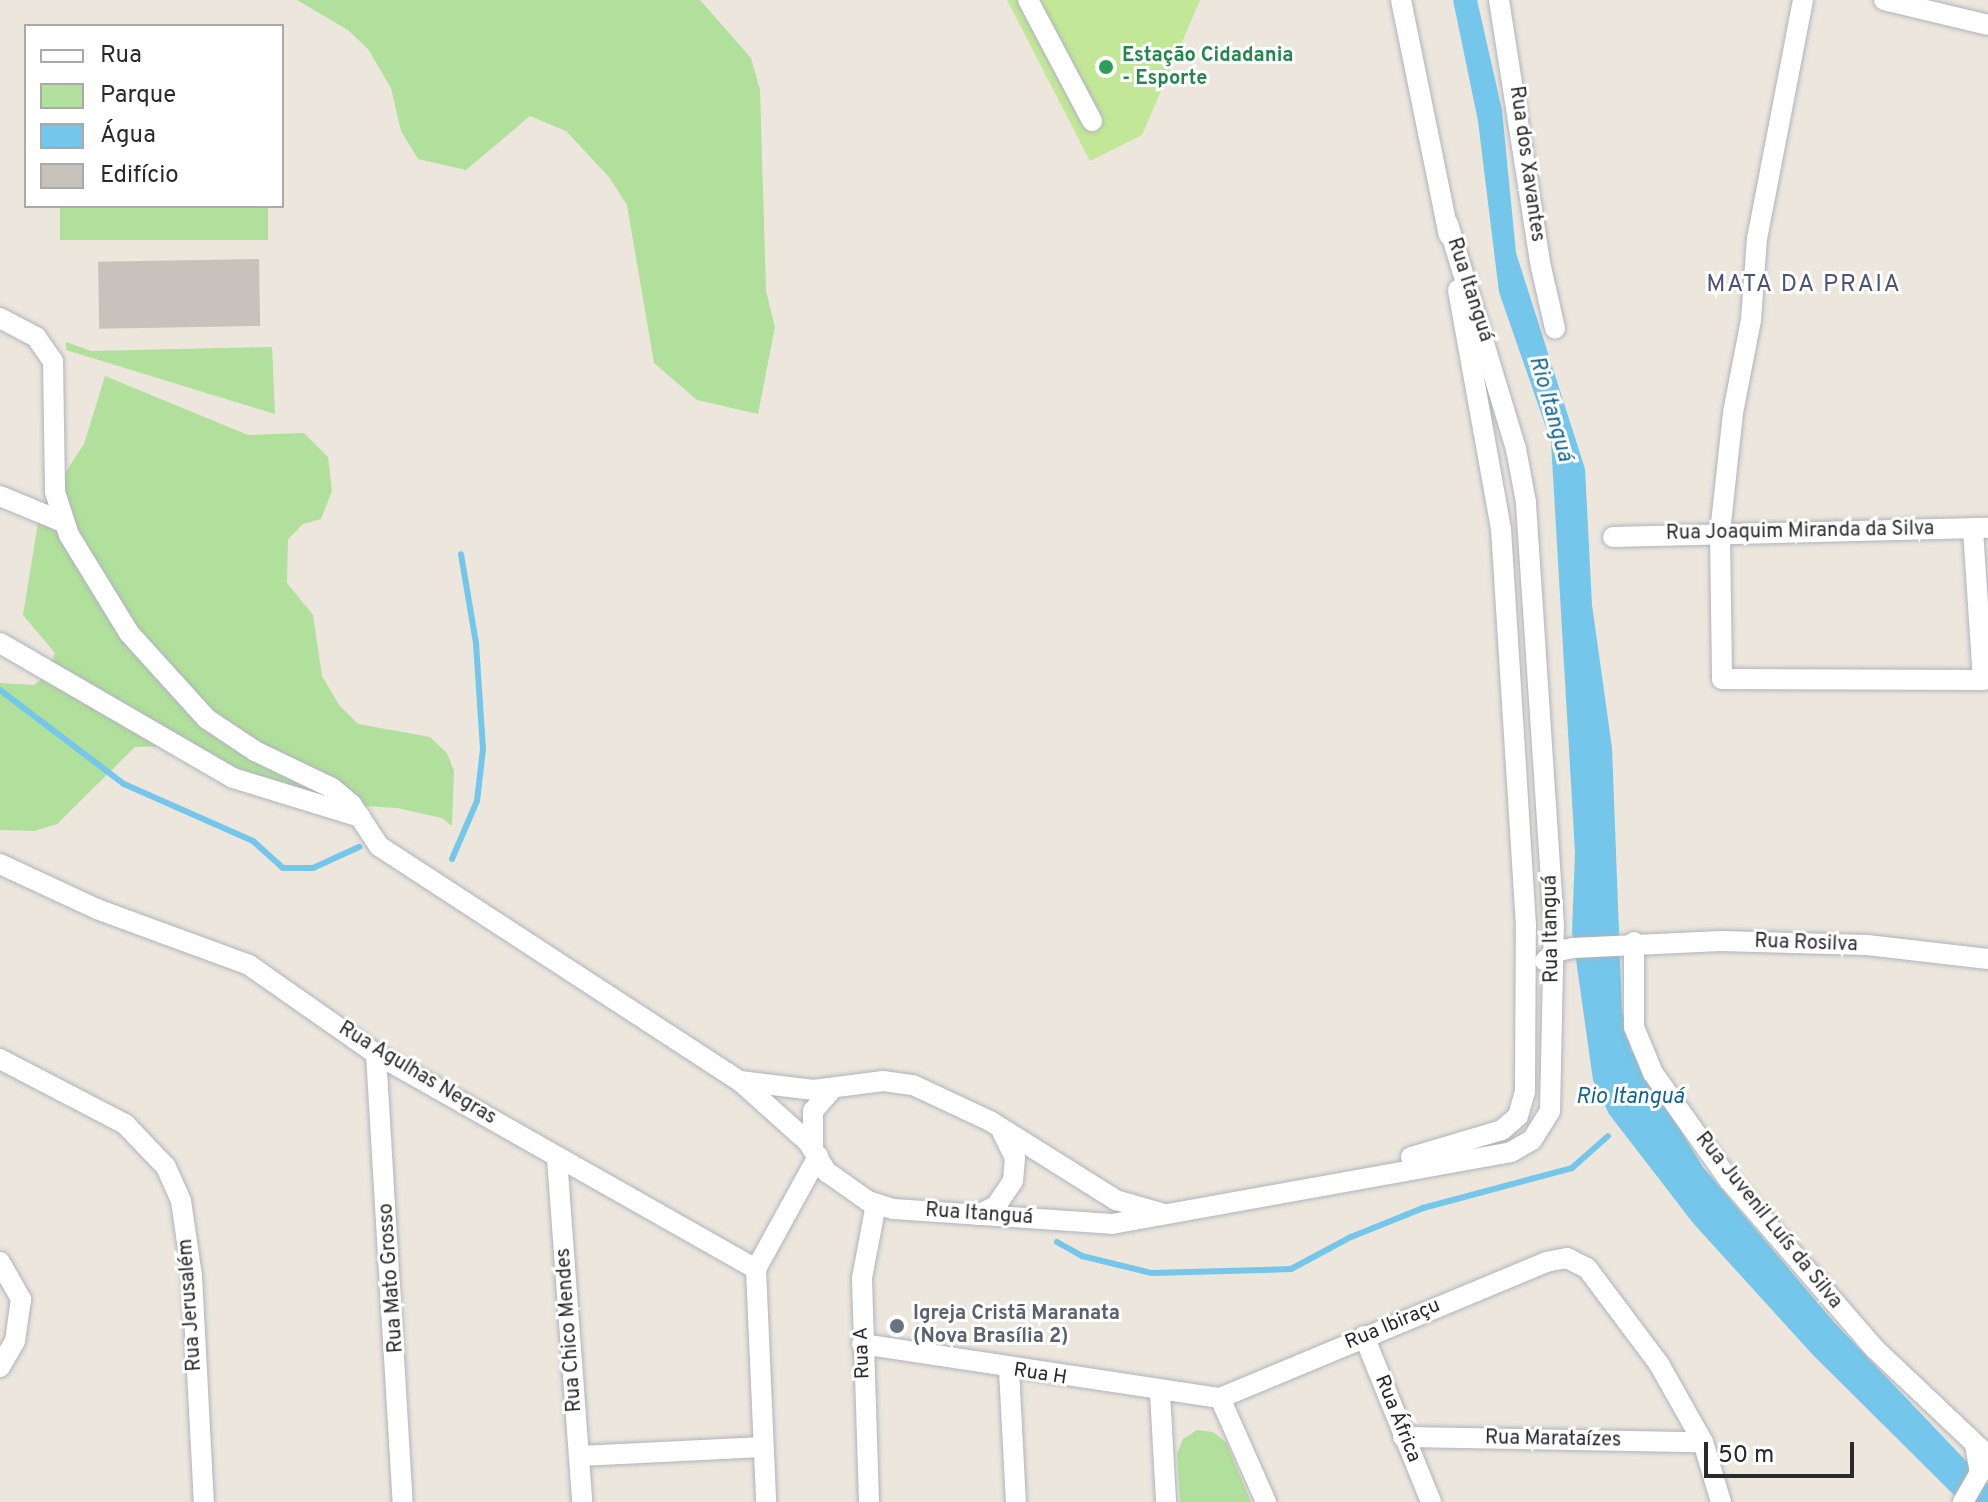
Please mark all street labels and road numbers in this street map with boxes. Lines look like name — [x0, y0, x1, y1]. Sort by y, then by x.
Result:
street label: Rua dos Xavantes — [1503, 85, 1549, 243]
street label: Rua Itanguá — [1441, 235, 1497, 345]
street label: Rua Joaquim Miranda da Silva — [1666, 518, 1934, 546]
street label: Rua Itanguá — [1539, 875, 1565, 983]
street label: Rua Rosilva — [1754, 930, 1858, 958]
street label: Rua Agulhas Negras — [333, 1017, 501, 1131]
street label: Rua Juvenil Luís da Silva — [1689, 1128, 1847, 1314]
street label: Rua Itanguá — [924, 1199, 1034, 1231]
street label: Rua Mato Grosso — [375, 1202, 409, 1354]
street label: Rua Jerusalém — [174, 1238, 208, 1372]
street label: Rua Chico Mendes — [552, 1247, 588, 1413]
street label: Rua Ibiraçu — [1342, 1294, 1444, 1356]
street label: Rua A — [850, 1326, 876, 1380]
street label: Rua H — [1012, 1359, 1068, 1391]
street label: Rua África — [1369, 1372, 1425, 1466]
street label: Rua Marataízes — [1485, 1427, 1621, 1453]

